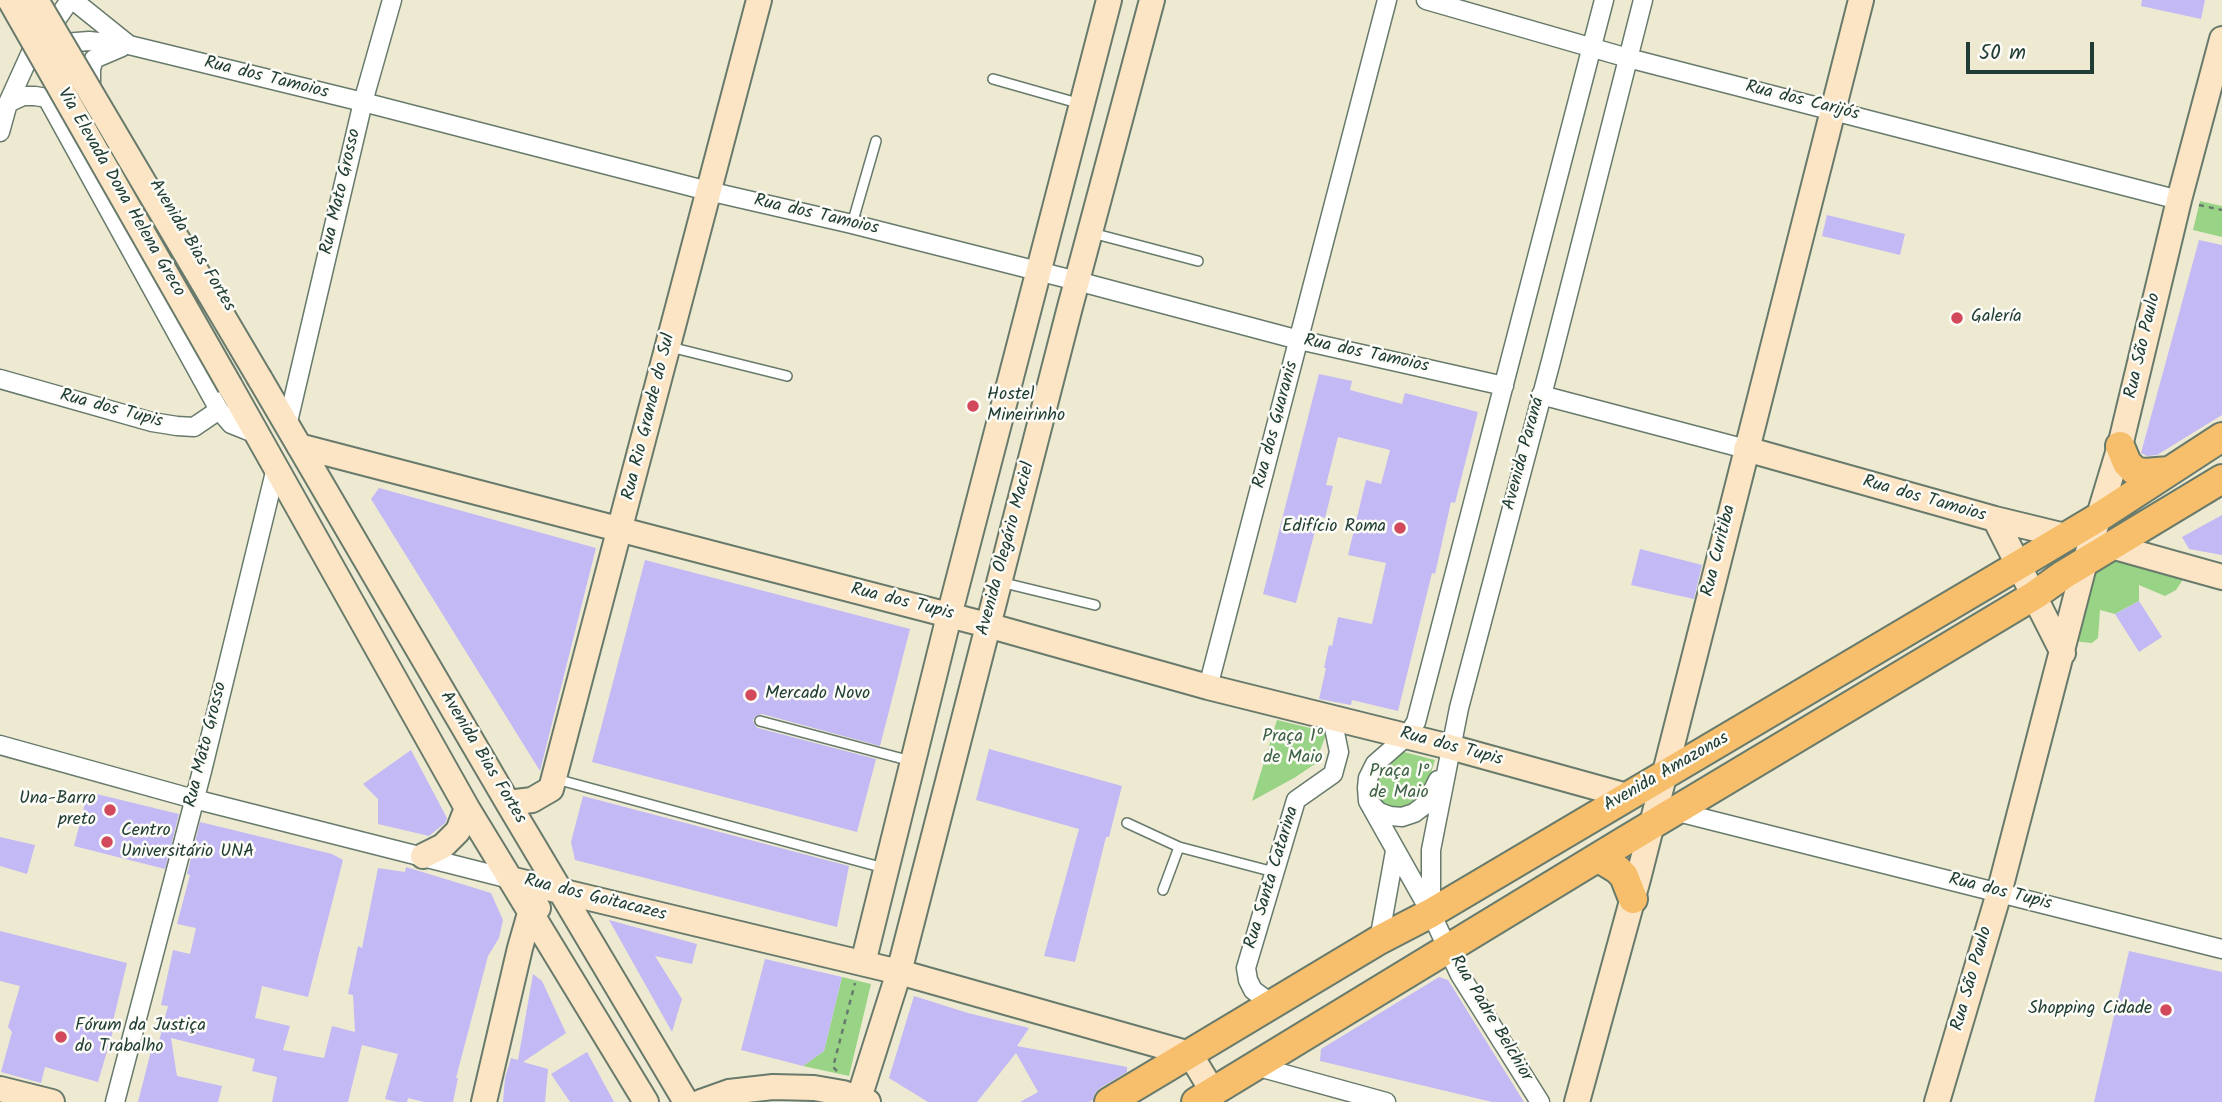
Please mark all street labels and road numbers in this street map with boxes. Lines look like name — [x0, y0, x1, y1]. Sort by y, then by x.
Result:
street label: Rua dos Tamoios — [202, 53, 330, 105]
street label: Rua dos Carijós — [1743, 77, 1861, 127]
street label: Via Elevada Dona Helena Greco — [51, 85, 189, 301]
street label: Rua Mato Grosso — [317, 127, 367, 257]
street label: Avenida Bias Fortes — [143, 176, 239, 316]
street label: Rua dos Tamoios — [751, 191, 881, 241]
street label: Rua São Paulo — [2121, 291, 2167, 401]
street label: Rua Rio Grande do Sul — [619, 331, 681, 503]
street label: Rua dos Tamoios — [1301, 331, 1431, 379]
street label: Rua dos Guaranis — [1250, 359, 1304, 491]
street label: Rua dos Tupis — [57, 386, 165, 434]
street label: Avenida Paraná — [1500, 395, 1550, 513]
street label: Avenida Olegário Maciel — [973, 460, 1041, 638]
street label: Rua dos Tamoios — [1860, 472, 1988, 528]
street label: Rua Curitiba — [1698, 503, 1742, 599]
street label: Rua dos Tupis — [848, 580, 956, 626]
street label: Rua Mato Grosso — [181, 680, 233, 810]
street label: Avenida Bias Fortes — [434, 688, 530, 828]
street label: Rua dos Tupis — [1397, 724, 1505, 772]
street label: Avenida Amazonas — [1601, 728, 1733, 818]
street label: Rua Santa Catarina — [1241, 804, 1305, 952]
street label: Rua dos Tupis — [1946, 870, 2054, 916]
street label: Rua dos Goitacazes — [522, 871, 668, 927]
street label: Rua São Paulo — [1948, 924, 1998, 1034]
street label: Rua Padre Belchior — [1444, 952, 1536, 1086]

